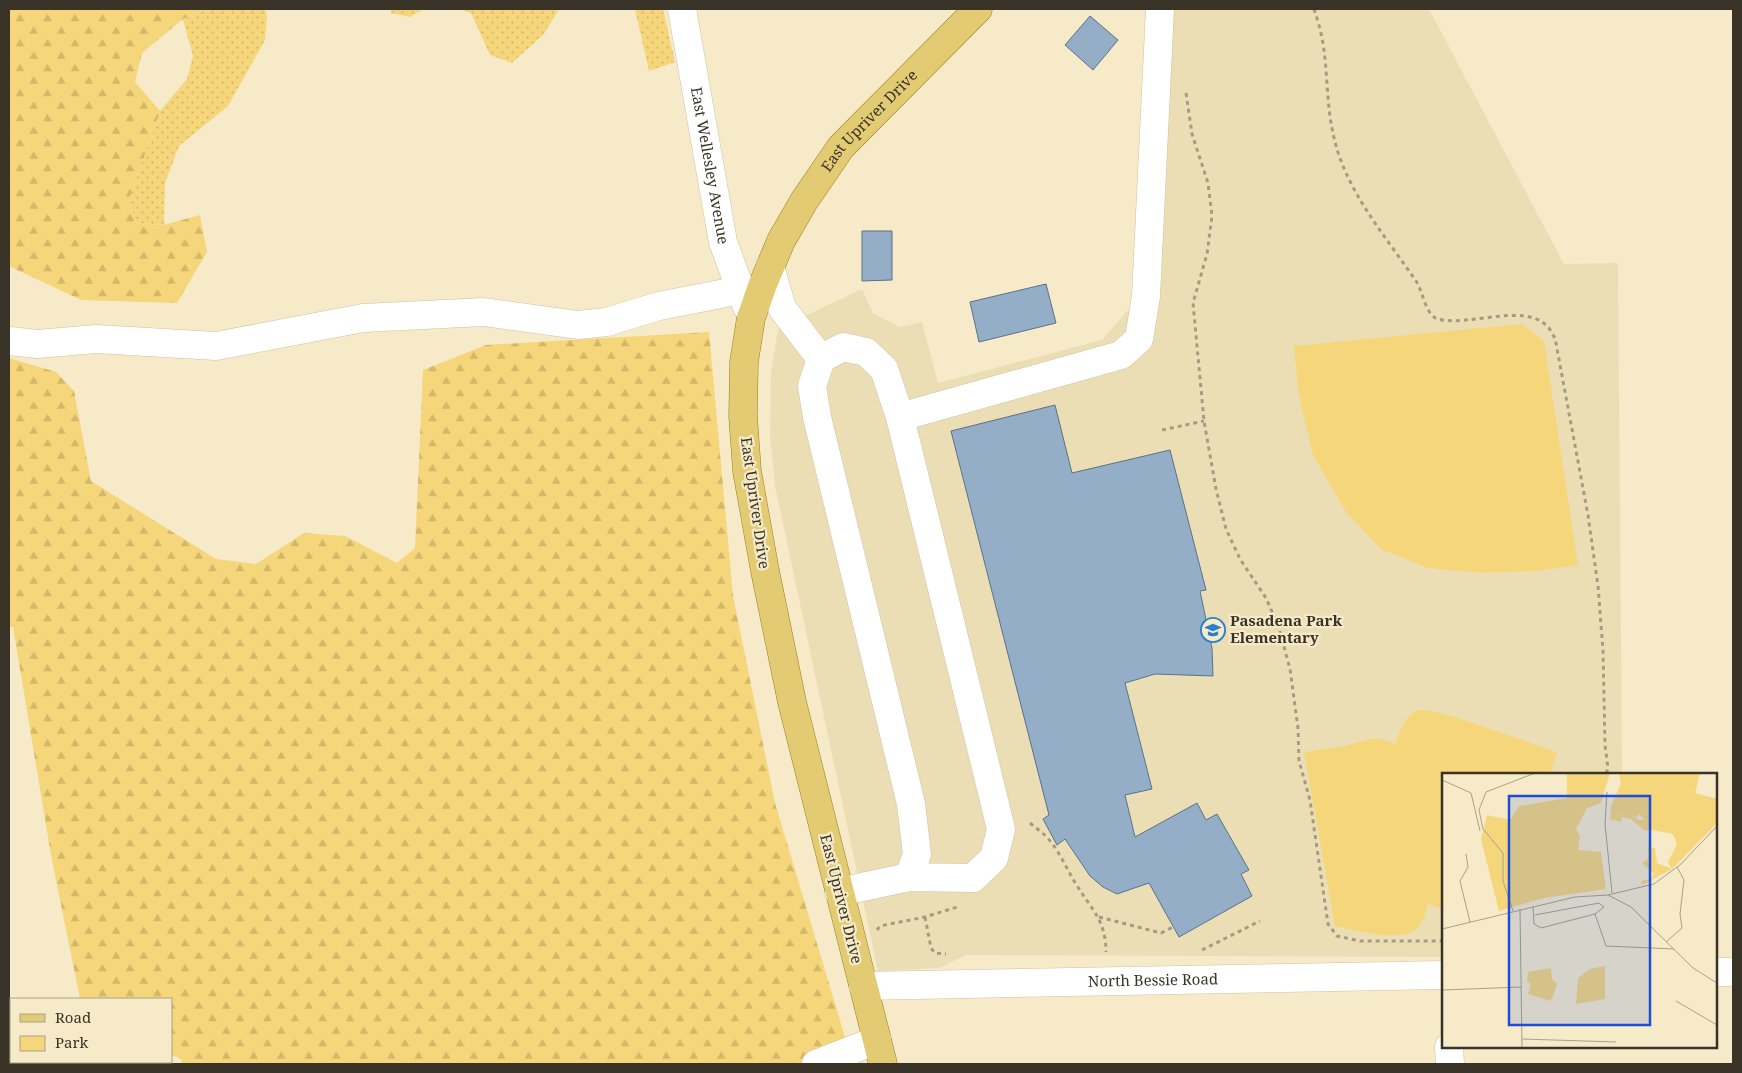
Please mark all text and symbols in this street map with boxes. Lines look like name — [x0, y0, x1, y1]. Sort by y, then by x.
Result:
street label: East Upriver Drive — [816, 65, 921, 175]
street label: East Wellesley Avenue — [687, 85, 734, 246]
street label: East Upriver Drive — [737, 436, 775, 570]
place label: Pasadena Park Elementary — [1230, 610, 1342, 647]
school or university icon: Pasadena Park Elementary — [1200, 617, 1226, 643]
inset map — [1442, 773, 1717, 1048]
street label: East Upriver Drive — [816, 832, 868, 966]
street label: North Bessie Road — [1088, 968, 1218, 991]
legend — [10, 998, 172, 1063]
text: Road — [55, 1007, 91, 1027]
text: Park — [55, 1032, 89, 1052]

